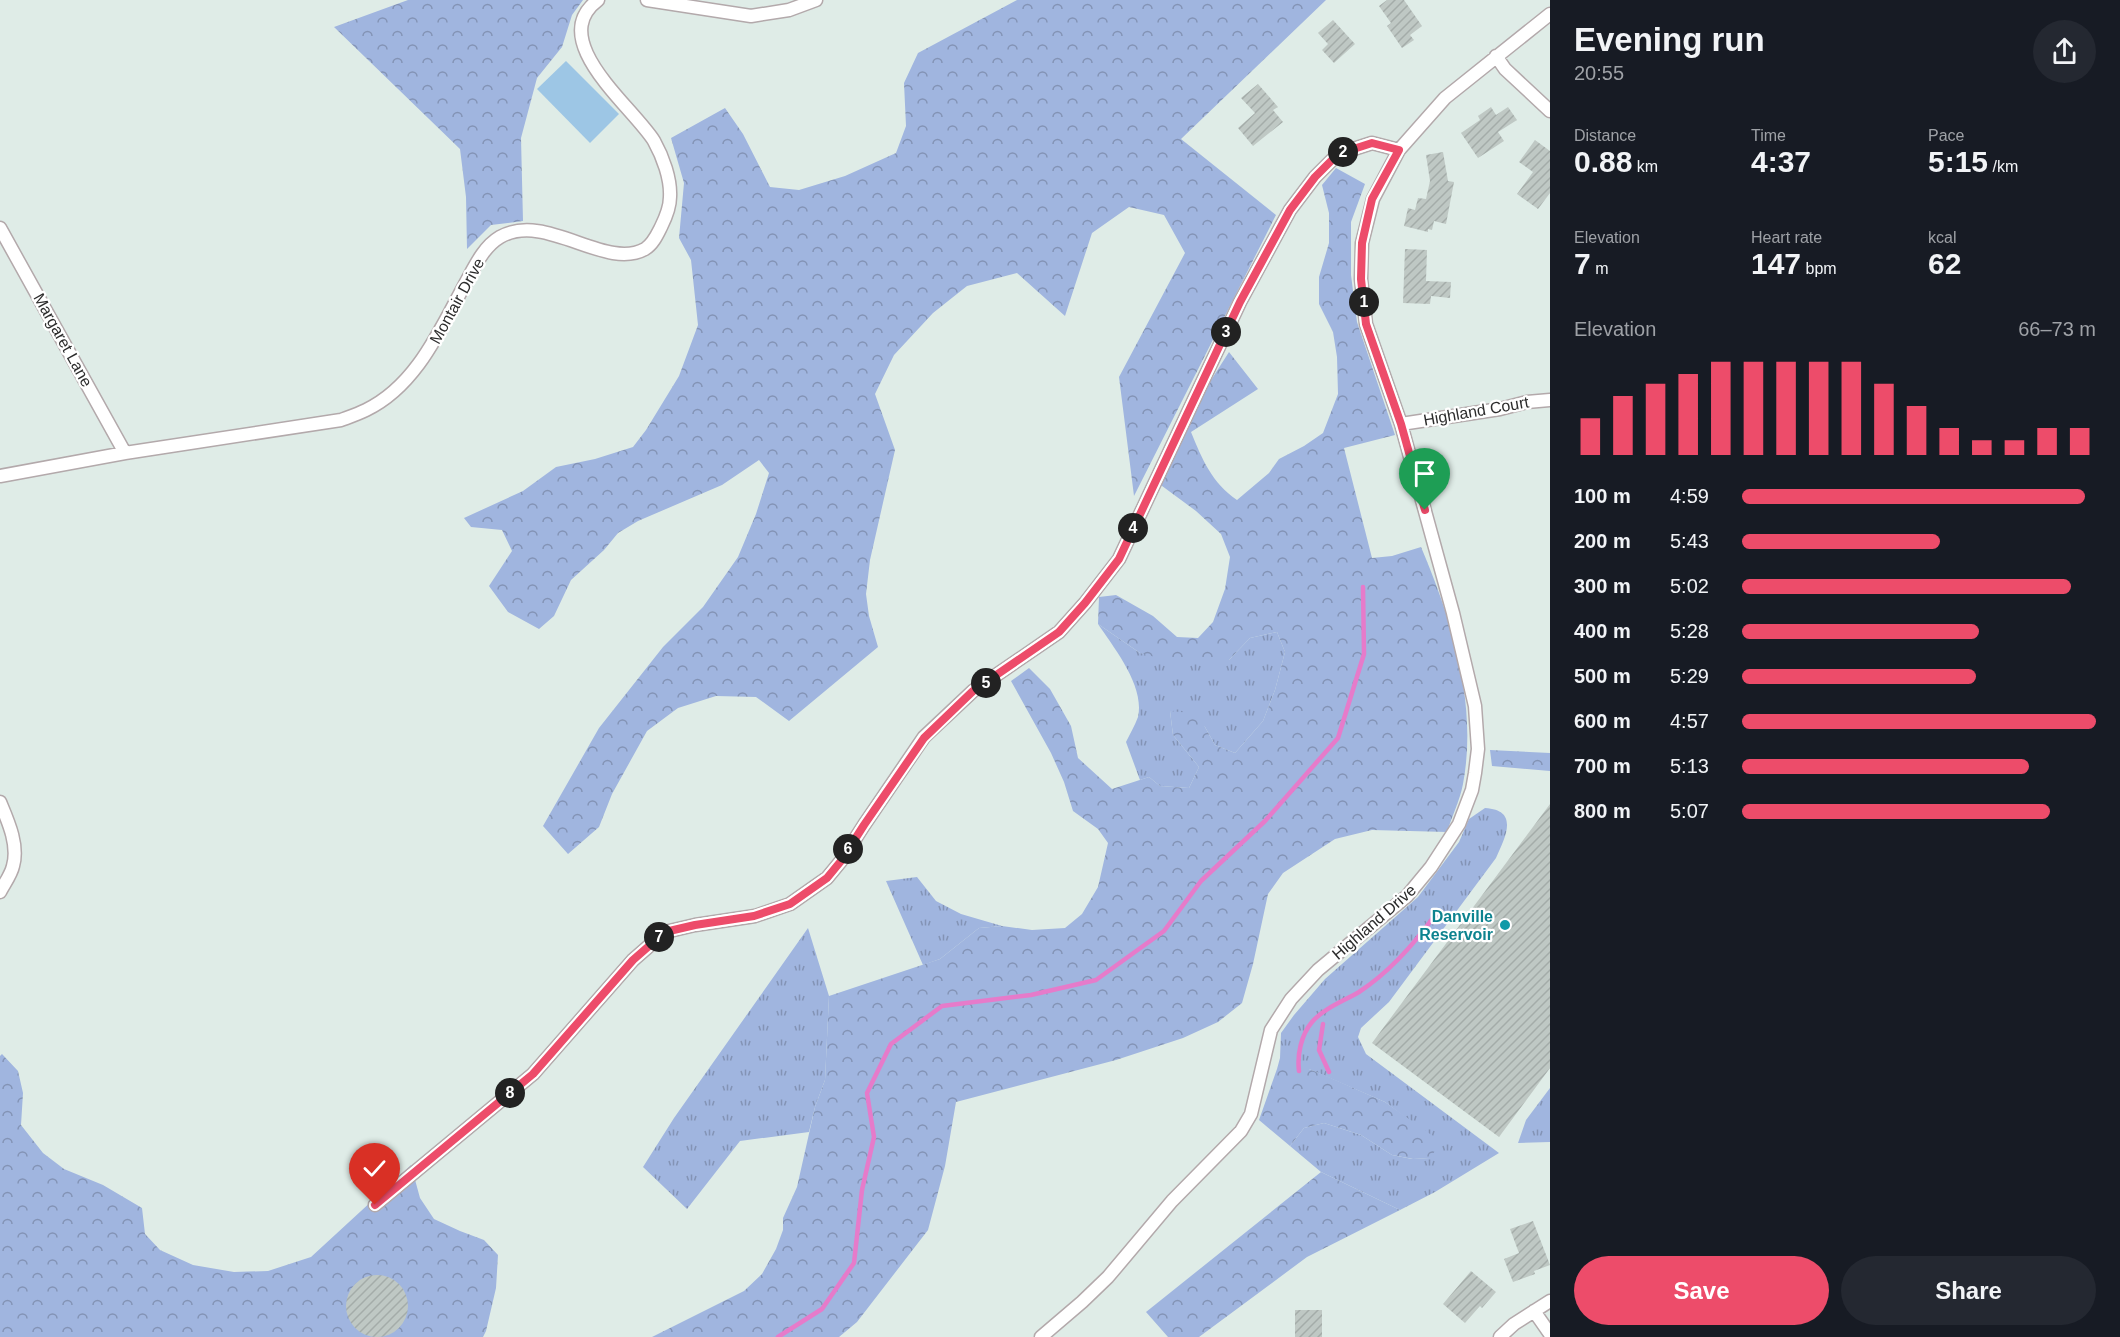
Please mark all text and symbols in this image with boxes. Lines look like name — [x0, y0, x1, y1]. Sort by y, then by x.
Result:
button: share — [2033, 20, 2096, 83]
text: Evening run — [1574, 21, 1765, 58]
text: 20:55 — [1574, 62, 1624, 84]
text: Distance — [1574, 127, 1636, 144]
text: Time — [1751, 127, 1786, 144]
text: Pace — [1928, 127, 1964, 144]
pin: 2 — [1328, 137, 1358, 167]
text: 2 — [1339, 143, 1347, 160]
text: 0.88 — [1574, 145, 1632, 178]
text: 4:37 — [1751, 145, 1811, 178]
text: 5:15 — [1928, 145, 1988, 178]
text: km — [1632, 158, 1658, 175]
text: /km — [1988, 158, 2018, 175]
text: Elevation — [1574, 229, 1640, 246]
text: Heart rate — [1751, 229, 1822, 246]
text: kcal — [1928, 229, 1956, 246]
text: 7 — [1574, 247, 1591, 280]
text: 147 — [1751, 247, 1801, 280]
text: 62 — [1928, 247, 1961, 280]
street label: Montair Drive — [427, 255, 488, 347]
text: m — [1591, 260, 1608, 277]
text: bpm — [1801, 260, 1837, 277]
pin: 1 — [1349, 287, 1379, 317]
street label: Margaret Lane — [30, 290, 96, 390]
text: 1 — [1360, 293, 1368, 310]
pin: 3 — [1211, 317, 1241, 347]
text: Elevation — [1574, 318, 1656, 340]
text: 66–73 m — [2018, 318, 2096, 340]
text: 3 — [1222, 323, 1230, 340]
street label: Highland Court — [1422, 393, 1531, 429]
pin — [1399, 448, 1450, 510]
icon: arrive — [1408, 457, 1441, 490]
text: 100 m — [1574, 485, 1631, 507]
text: 4:59 — [1670, 485, 1709, 507]
pin: 4 — [1118, 513, 1148, 543]
text: 4 — [1129, 519, 1137, 536]
text: 200 m — [1574, 530, 1631, 552]
text: 5:43 — [1670, 530, 1709, 552]
text: 300 m — [1574, 575, 1631, 597]
text: 5:02 — [1670, 575, 1709, 597]
text: 400 m — [1574, 620, 1631, 642]
text: 5:28 — [1670, 620, 1709, 642]
text: 500 m — [1574, 665, 1631, 687]
text: 5:29 — [1670, 665, 1709, 687]
pin: 5 — [971, 668, 1001, 698]
text: 5 — [982, 674, 990, 691]
text: 600 m — [1574, 710, 1631, 732]
text: 4:57 — [1670, 710, 1709, 732]
text: 700 m — [1574, 755, 1631, 777]
text: 5:13 — [1670, 755, 1709, 777]
text: 800 m — [1574, 800, 1631, 822]
text: 5:07 — [1670, 800, 1709, 822]
pin: 6 — [833, 834, 863, 864]
text: 6 — [844, 840, 852, 857]
street label: Highland Drive — [1329, 881, 1419, 963]
place label: Danville Reservoir — [1419, 908, 1493, 943]
marker: Danville Reservoir — [1498, 918, 1512, 932]
pin: 7 — [644, 922, 674, 952]
text: 7 — [655, 928, 663, 945]
pin: 8 — [495, 1078, 525, 1108]
text: 8 — [506, 1084, 514, 1101]
pin — [349, 1143, 400, 1205]
icon: check — [358, 1152, 391, 1185]
button: Save — [1574, 1256, 1829, 1325]
button: Share — [1841, 1256, 2096, 1325]

